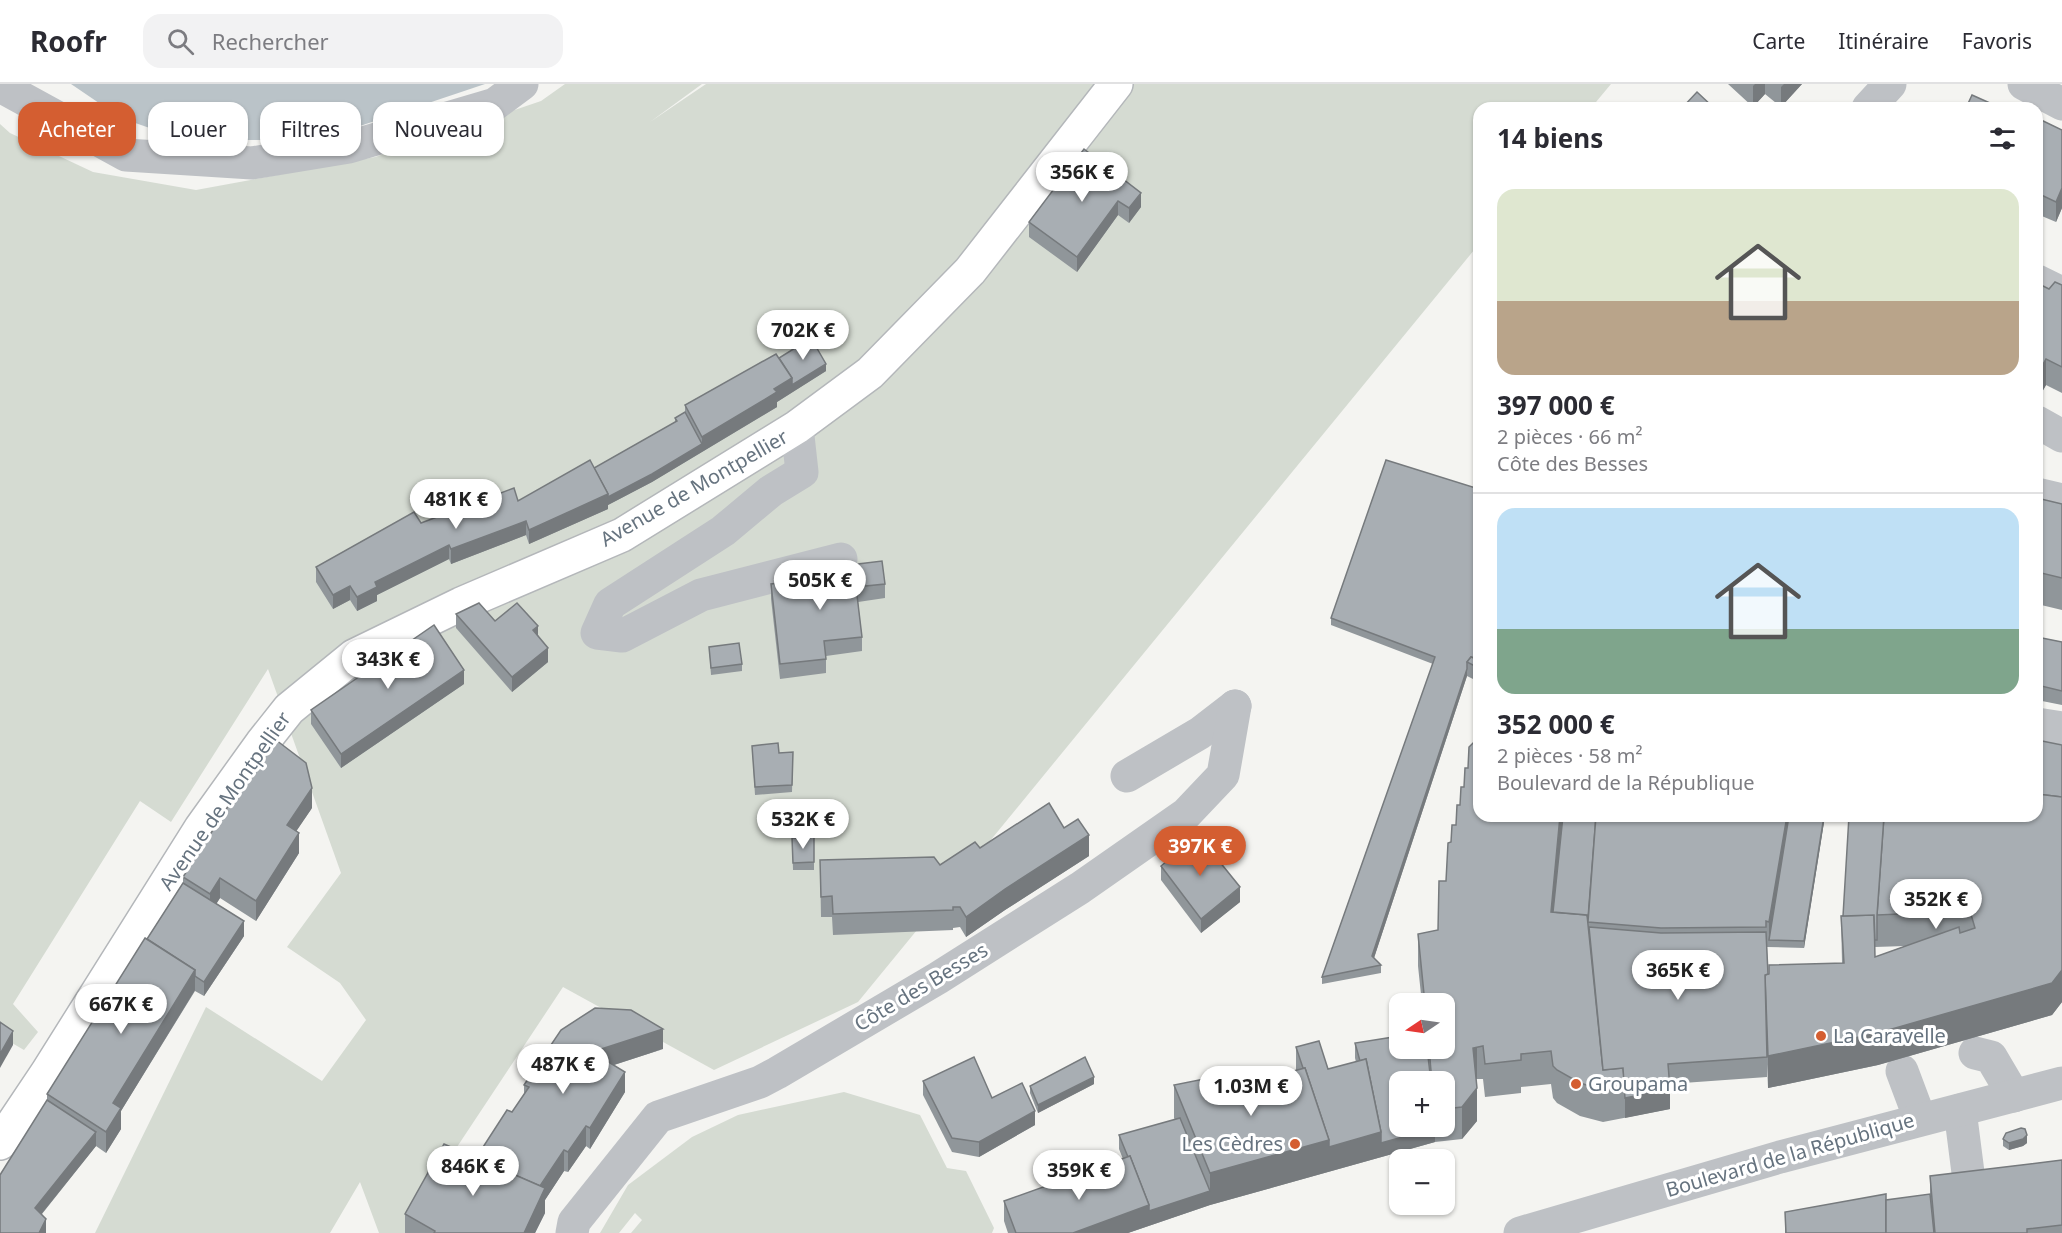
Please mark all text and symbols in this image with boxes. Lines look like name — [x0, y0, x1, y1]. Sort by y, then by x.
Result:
search box — [143, 14, 563, 68]
text: Roofr — [30, 22, 107, 60]
icon: search — [164, 25, 197, 58]
text: Rechercher — [212, 26, 329, 56]
text: Carte — [1752, 27, 1805, 55]
text: Itinéraire — [1838, 27, 1929, 55]
text: Favoris — [1962, 27, 2032, 55]
chip: Acheter — [18, 102, 136, 156]
chip: Louer — [148, 102, 248, 156]
chip: Filtres — [260, 102, 361, 156]
chip: Nouveau — [373, 102, 504, 156]
text: 14 biens — [1497, 120, 1603, 156]
icon: filters — [1986, 122, 2019, 155]
pin: 356K € — [1033, 152, 1131, 203]
text: 356K € — [1050, 158, 1114, 185]
icon: home — [1704, 228, 1812, 336]
pin: 702K € — [754, 310, 852, 361]
text: 702K € — [771, 316, 835, 343]
text: 397 000 € — [1497, 387, 1615, 423]
street label: Avenue de Montpellier — [595, 423, 793, 552]
text: 2 pièces · 66 m² — [1497, 423, 1642, 450]
text: Côte des Besses — [1497, 450, 1648, 477]
pin: 481K € — [407, 479, 505, 530]
text: 481K € — [424, 485, 488, 512]
icon: home — [1704, 547, 1812, 655]
pin: 505K € — [771, 560, 869, 611]
text: 505K € — [788, 566, 852, 593]
pin: 343K € — [339, 639, 437, 690]
text: 343K € — [356, 645, 420, 672]
street label: Avenue de Montpellier — [153, 706, 297, 896]
text: 352 000 € — [1497, 706, 1615, 742]
text: 2 pièces · 58 m² — [1497, 742, 1642, 769]
text: Boulevard de la République — [1497, 769, 1755, 796]
pin: 532K € — [754, 799, 852, 850]
text: 532K € — [771, 805, 835, 832]
pin: 397K € — [1151, 826, 1249, 877]
text: 397K € — [1168, 832, 1232, 859]
pin: 352K € — [1887, 879, 1985, 930]
text: 352K € — [1904, 885, 1968, 912]
street label: Côte des Besses — [849, 936, 992, 1037]
pin: 365K € — [1629, 950, 1727, 1001]
text: 365K € — [1646, 956, 1710, 983]
pin: 667K € — [72, 984, 170, 1035]
text: 667K € — [89, 990, 153, 1017]
north arrow — [1389, 993, 1455, 1059]
map controls — [1389, 993, 1455, 1215]
place label: La Caravelle — [1833, 1022, 1946, 1049]
marker: La Caravelle — [1814, 1029, 1828, 1043]
pin: 487K € — [514, 1044, 612, 1095]
text: 487K € — [531, 1050, 595, 1077]
pin: 1.03M € — [1196, 1066, 1306, 1117]
place label: Groupama — [1588, 1070, 1688, 1097]
button: + — [1389, 1071, 1455, 1137]
text: 1.03M € — [1213, 1072, 1289, 1099]
marker: Groupama — [1569, 1077, 1583, 1091]
street label: Boulevard de la République — [1662, 1106, 1917, 1203]
place label: Les Cèdres — [1182, 1130, 1283, 1157]
marker: Les Cèdres — [1288, 1137, 1302, 1151]
pin: 846K € — [424, 1146, 522, 1197]
button: − — [1389, 1149, 1455, 1215]
pin: 359K € — [1030, 1150, 1128, 1201]
text: 846K € — [441, 1152, 505, 1179]
text: 359K € — [1047, 1156, 1111, 1183]

